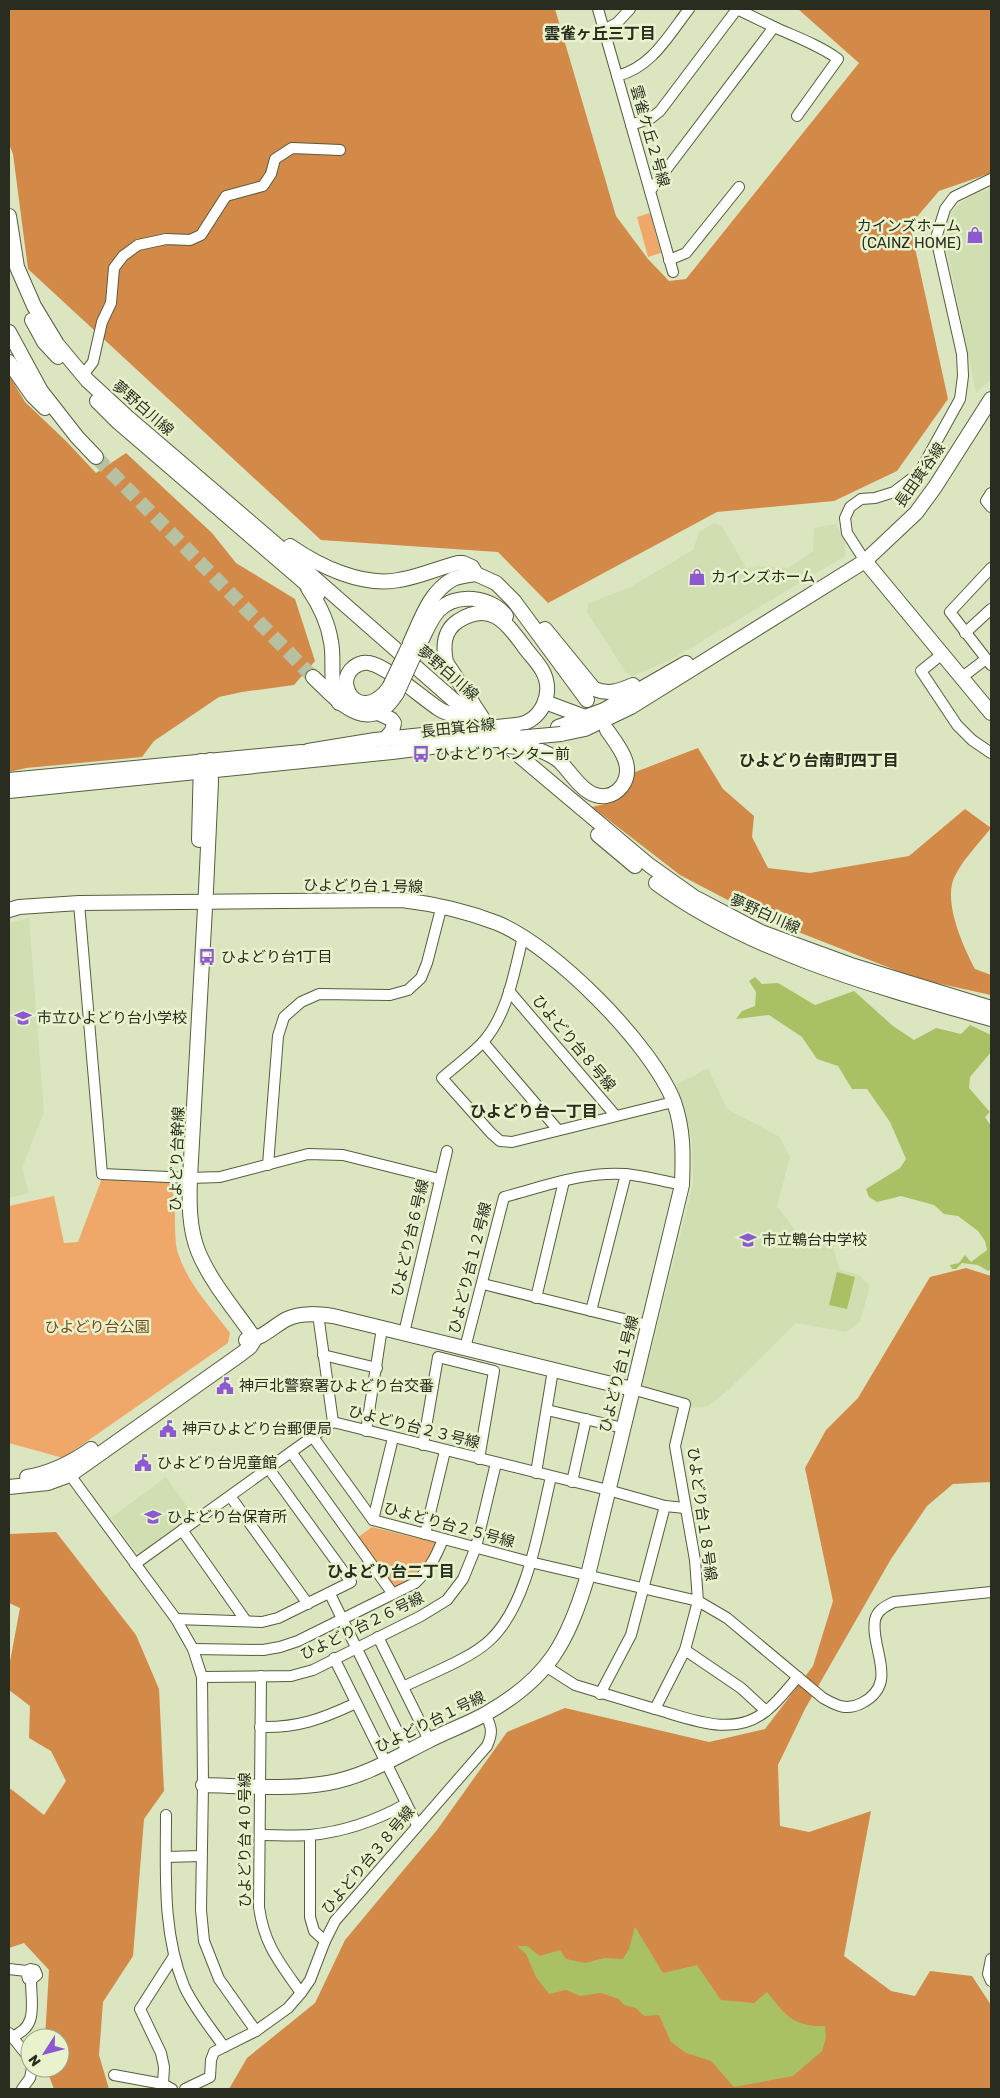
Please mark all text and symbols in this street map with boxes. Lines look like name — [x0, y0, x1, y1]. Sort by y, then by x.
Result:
district label: 雲雀ヶ丘三丁目 — [544, 24, 656, 43]
street label: 雲雀ケ丘２号線 — [627, 83, 673, 189]
place label: カインズホーム (CAINZ HOME) — [857, 217, 961, 252]
shop icon: カインズホーム (CAINZ HOME) — [965, 225, 985, 245]
street label: 夢野白川線 — [109, 377, 177, 439]
street label: 長田箕谷線 — [891, 439, 949, 511]
shop icon: カインズホーム — [687, 567, 707, 587]
place label: カインズホーム — [711, 568, 815, 586]
street label: 夢野白川線 — [414, 642, 482, 704]
street label: 長田箕谷線 — [420, 715, 496, 741]
bus stop icon: ひよどりインター前 — [411, 744, 431, 764]
place label: ひよどりインター前 — [435, 745, 570, 763]
district label: ひよどり台南町四丁目 — [739, 751, 899, 770]
street label: ひよどり台１号線 — [303, 876, 423, 896]
street label: 夢野白川線 — [727, 891, 803, 937]
bus stop icon: ひよどり台1丁目 — [197, 947, 217, 967]
place label: ひよどり台1丁目 — [221, 948, 332, 966]
street label: ひよどり台８号線 — [529, 991, 619, 1095]
school or university icon: 市立ひよどり台小学校 — [13, 1008, 33, 1028]
place label: 市立ひよどり台小学校 — [37, 1009, 187, 1027]
district label: ひよどり台一丁目 — [470, 1102, 598, 1121]
street label: ひよどり台幹線 — [166, 1106, 188, 1212]
street label: ひよどり台６号線 — [388, 1178, 432, 1298]
street label: ひよどり台１２号線 — [445, 1200, 495, 1336]
school or university icon: 市立鵯台中学校 — [738, 1230, 758, 1250]
place label: 市立鵯台中学校 — [762, 1231, 867, 1249]
street label: ひよどり台１号線 — [596, 1314, 642, 1434]
park label: ひよどり台公園 — [44, 1318, 150, 1336]
public building icon: 神戸北警察署ひよどり台交番 — [215, 1376, 235, 1396]
place label: 神戸北警察署ひよどり台交番 — [239, 1377, 434, 1395]
street label: ひよどり台２３号線 — [346, 1402, 482, 1452]
public building icon: 神戸ひよどり台郵便局 — [158, 1419, 178, 1439]
place label: 神戸ひよどり台郵便局 — [182, 1420, 332, 1438]
street label: ひよどり台１８号線 — [684, 1446, 720, 1582]
public building icon: ひよどり台児童館 — [133, 1453, 153, 1473]
place label: ひよどり台児童館 — [157, 1454, 277, 1472]
street label: ひよどり台２５号線 — [381, 1499, 517, 1551]
school or university icon: ひよどり台保育所 — [143, 1507, 163, 1527]
place label: ひよどり台保育所 — [167, 1508, 287, 1526]
district label: ひよどり台二丁目 — [327, 1562, 455, 1581]
street label: ひよどり台２６号線 — [297, 1588, 427, 1664]
street label: ひよどり台１号線 — [372, 1688, 488, 1756]
street label: ひよどり台４０号線 — [236, 1772, 254, 1908]
street label: ひよどり台３８号線 — [318, 1803, 418, 1917]
north arrow — [20, 2028, 70, 2078]
text: N — [25, 2051, 45, 2069]

